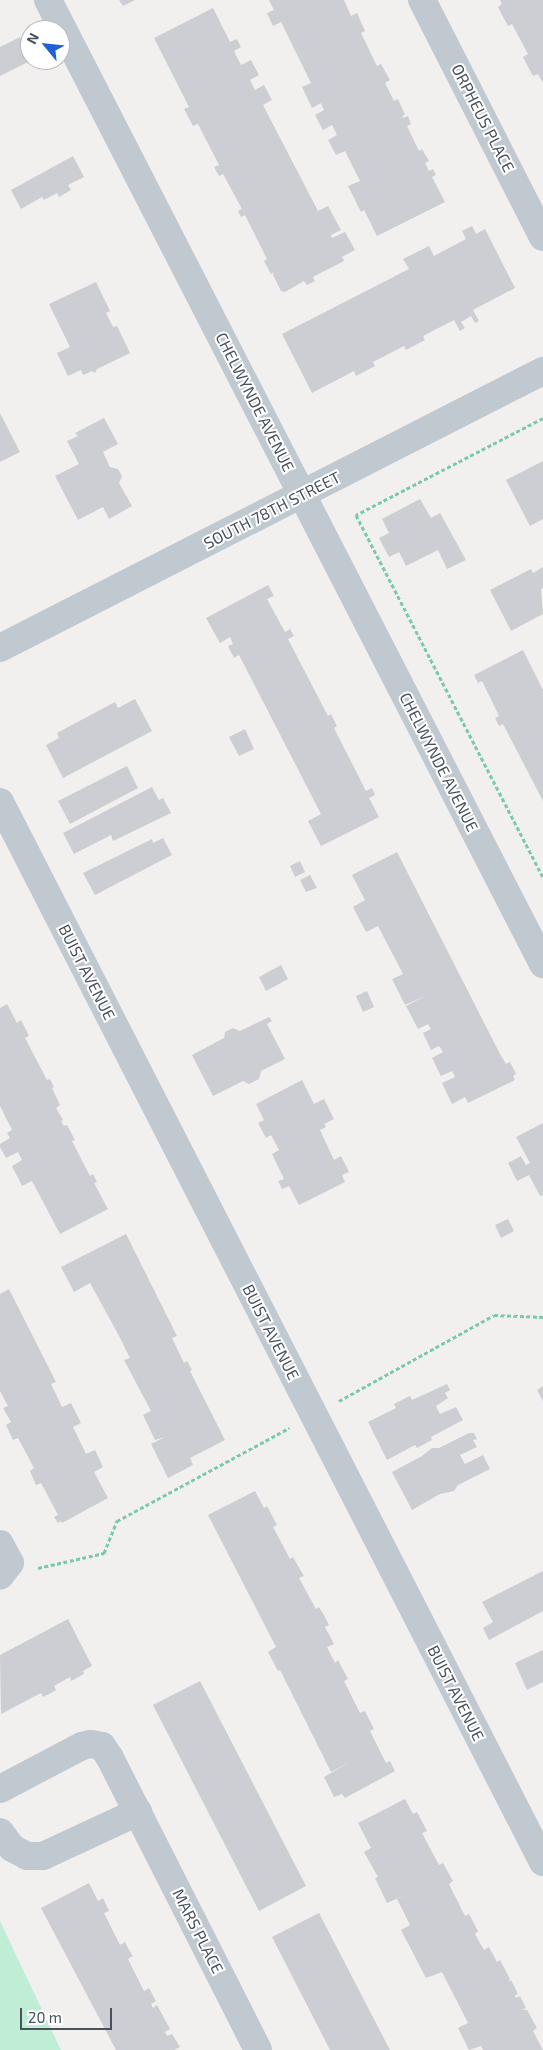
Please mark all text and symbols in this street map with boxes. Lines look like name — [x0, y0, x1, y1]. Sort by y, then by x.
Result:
north arrow — [20, 20, 70, 70]
text: N — [22, 30, 42, 47]
street label: ORPHEUS PLACE — [448, 61, 518, 175]
street label: CHELWYNDE AVENUE — [212, 329, 298, 475]
street label: SOUTH 78TH STREET — [201, 467, 343, 553]
street label: CHELWYNDE AVENUE — [396, 689, 482, 835]
street label: BUIST AVENUE — [54, 921, 120, 1023]
street label: BUIST AVENUE — [238, 1281, 304, 1383]
street label: BUIST AVENUE — [423, 1642, 489, 1744]
street label: MARS PLACE — [169, 1886, 227, 1976]
scale bar — [22, 1998, 115, 2030]
text: 20 m — [28, 2008, 62, 2026]

